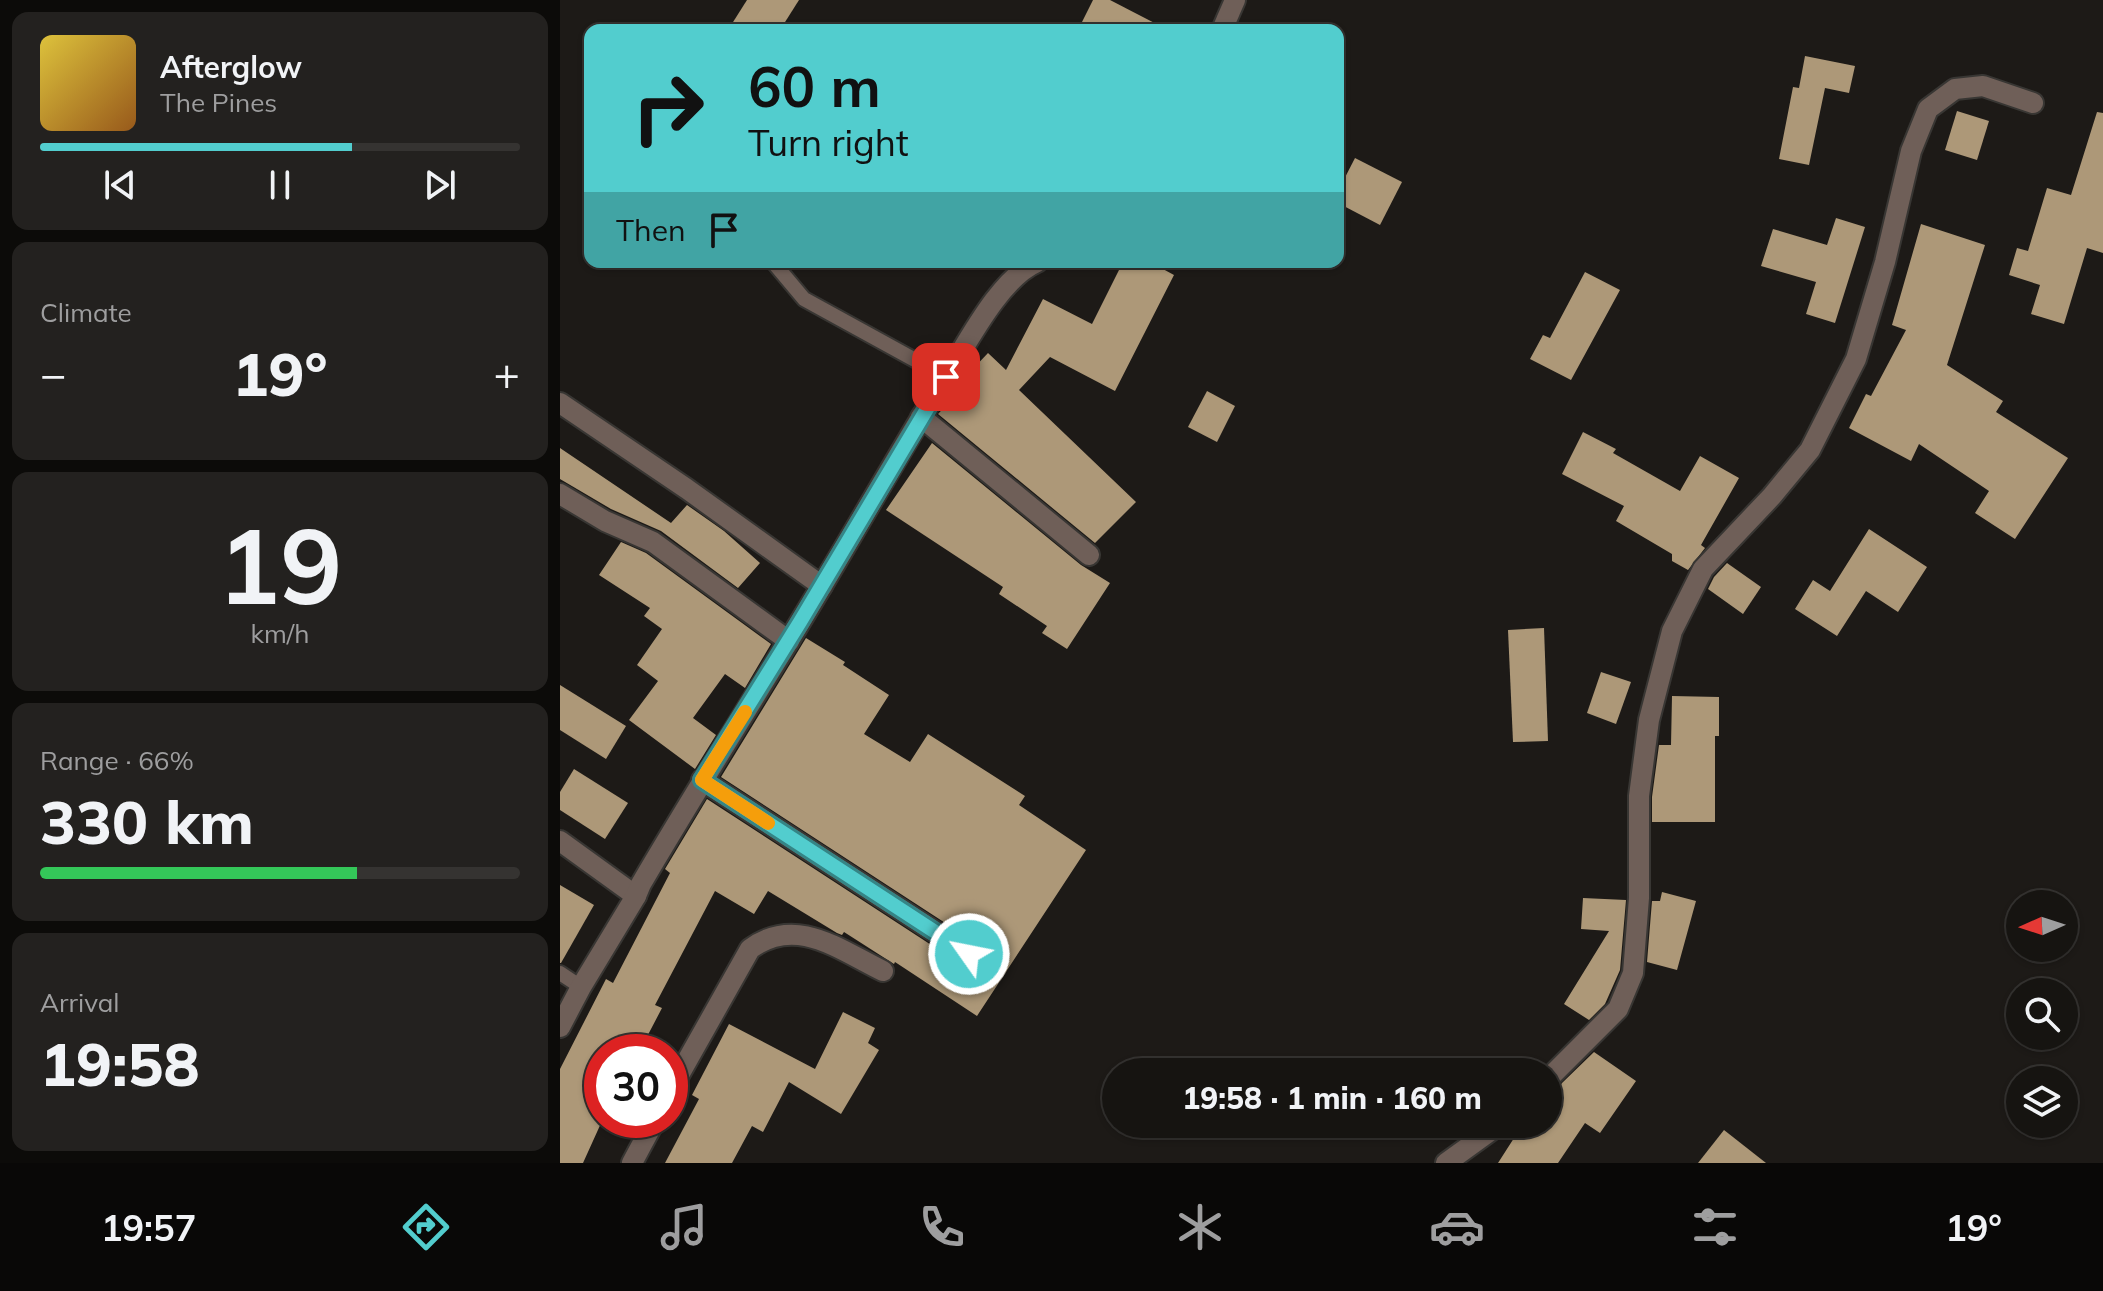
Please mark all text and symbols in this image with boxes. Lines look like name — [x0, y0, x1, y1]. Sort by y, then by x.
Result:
text: Afterglow — [160, 48, 302, 86]
text: 60 m — [748, 51, 881, 121]
icon: right — [616, 56, 720, 160]
text: The Pines — [160, 86, 277, 119]
text: Turn right — [748, 120, 909, 165]
icon: previous — [98, 163, 142, 207]
icon: pause — [258, 163, 302, 207]
icon: next — [418, 163, 462, 207]
icon: arrive — [702, 208, 746, 252]
text: Then — [616, 211, 686, 249]
text: Climate — [40, 296, 132, 329]
text: 19° — [232, 336, 328, 411]
pin — [912, 343, 980, 411]
text: − — [40, 346, 66, 401]
text: + — [494, 346, 520, 401]
icon: arrive — [924, 355, 968, 399]
text: 19 — [218, 499, 342, 630]
text: km/h — [251, 617, 309, 650]
text: Range · 66% — [40, 744, 194, 777]
text: 330 km — [40, 784, 254, 859]
north arrow — [2006, 890, 2078, 962]
map controls — [2006, 890, 2078, 1138]
position arrow — [927, 912, 1011, 996]
button: search — [2006, 978, 2078, 1050]
text: Arrival — [40, 986, 120, 1019]
text: 19:58 — [40, 1026, 200, 1101]
speed limit sign: 30 — [584, 1034, 688, 1138]
button: layers — [2006, 1066, 2078, 1138]
text: 19:58 · 1 min · 160 m — [1182, 1079, 1482, 1117]
icon: directions — [398, 1199, 454, 1255]
icon: music — [656, 1199, 712, 1255]
icon: phone — [914, 1199, 970, 1255]
icon: climate — [1172, 1199, 1228, 1255]
icon: car — [1429, 1199, 1485, 1255]
icon: filters — [1687, 1199, 1743, 1255]
text: 19:57 — [101, 1205, 196, 1250]
text: 19° — [1945, 1205, 2002, 1250]

